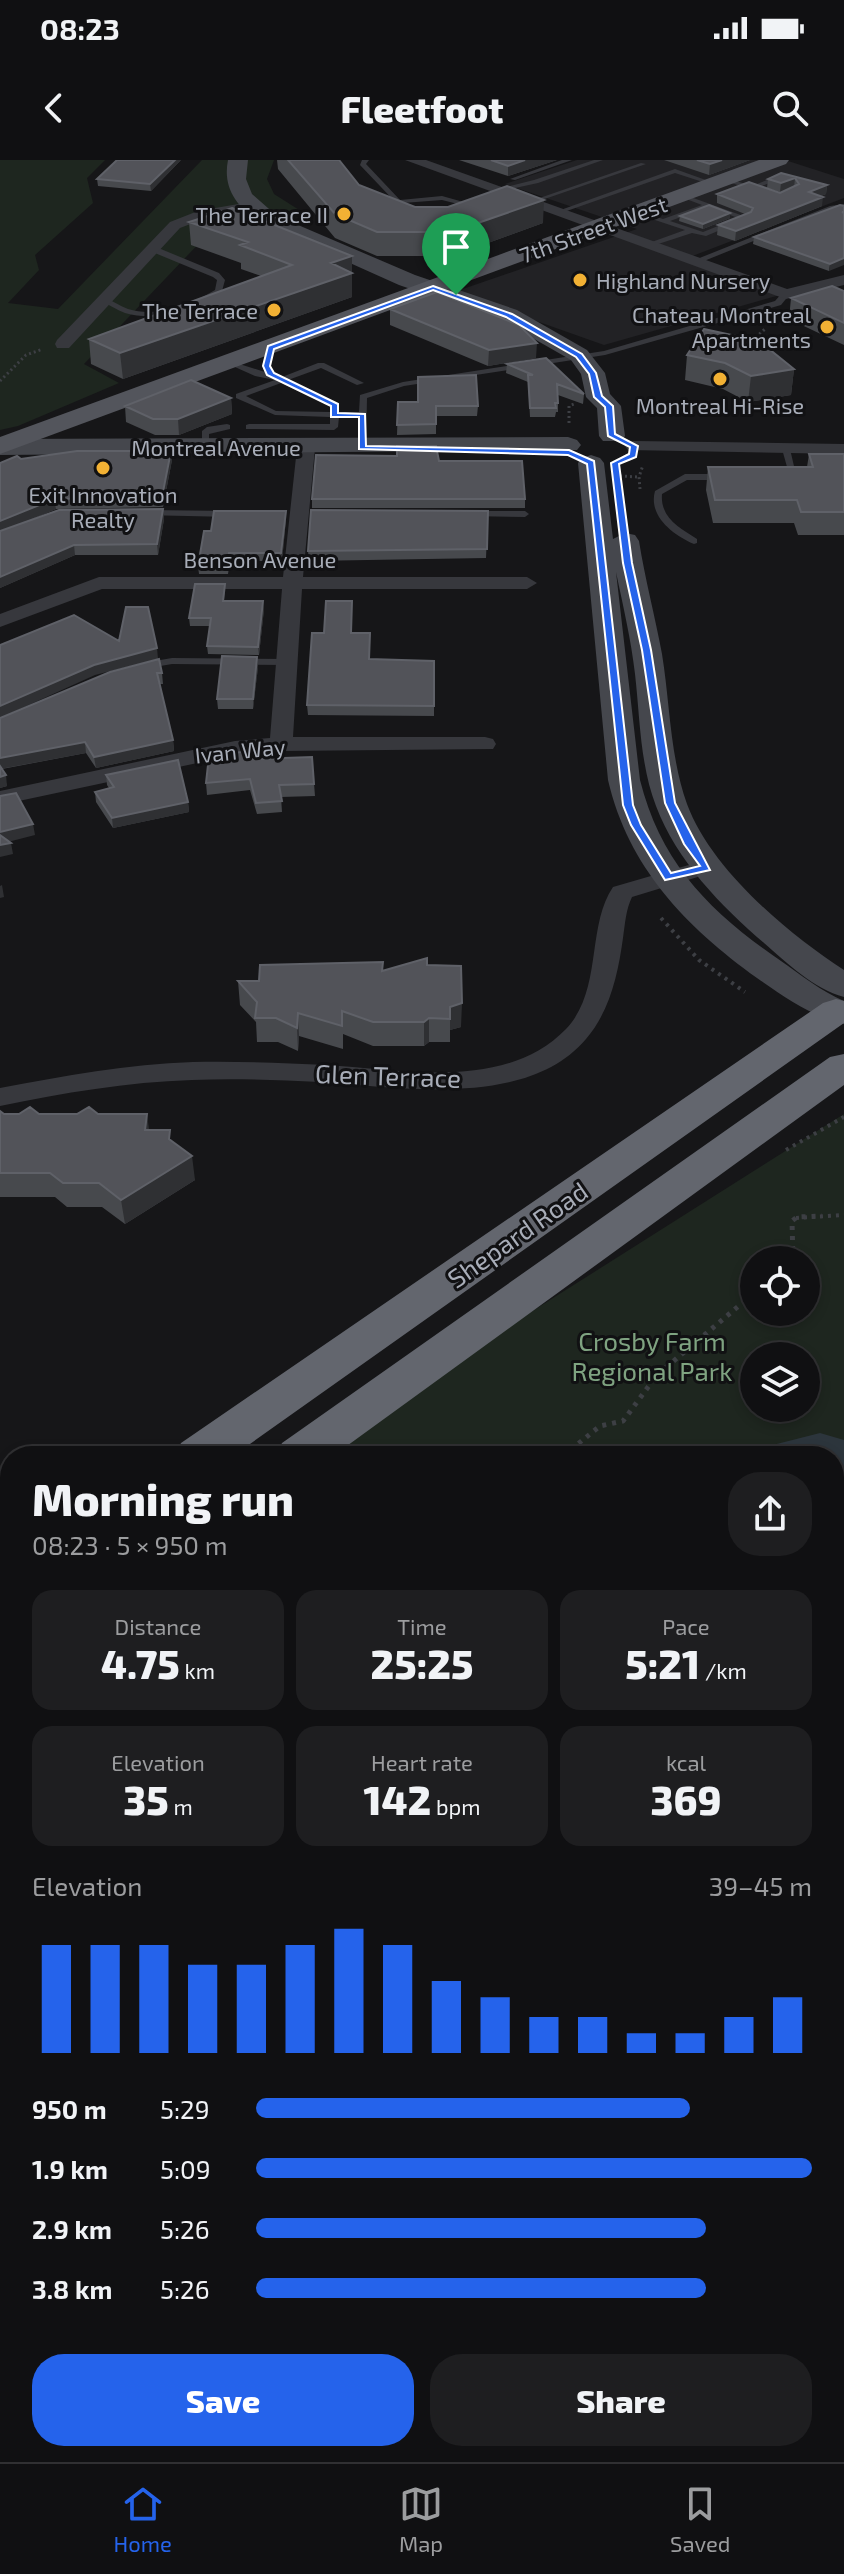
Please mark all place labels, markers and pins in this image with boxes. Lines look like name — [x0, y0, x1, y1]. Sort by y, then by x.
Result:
place label: The Terrace II — [196, 201, 328, 227]
marker: The Terrace II — [335, 205, 353, 223]
pin — [422, 213, 490, 295]
place label: Highland Nursery — [596, 267, 771, 293]
marker: Highland Nursery — [571, 271, 589, 289]
place label: The Terrace — [142, 297, 258, 323]
marker: The Terrace — [265, 301, 283, 319]
place label: Chateau Montreal Apartments — [632, 301, 811, 352]
marker: Chateau Montreal Apartments — [818, 318, 836, 336]
marker: Montreal Hi-Rise — [711, 370, 729, 388]
place label: Montreal Hi-Rise — [636, 392, 804, 418]
marker: Exit Innovation Realty — [94, 459, 112, 477]
place label: Exit Innovation Realty — [28, 481, 178, 532]

